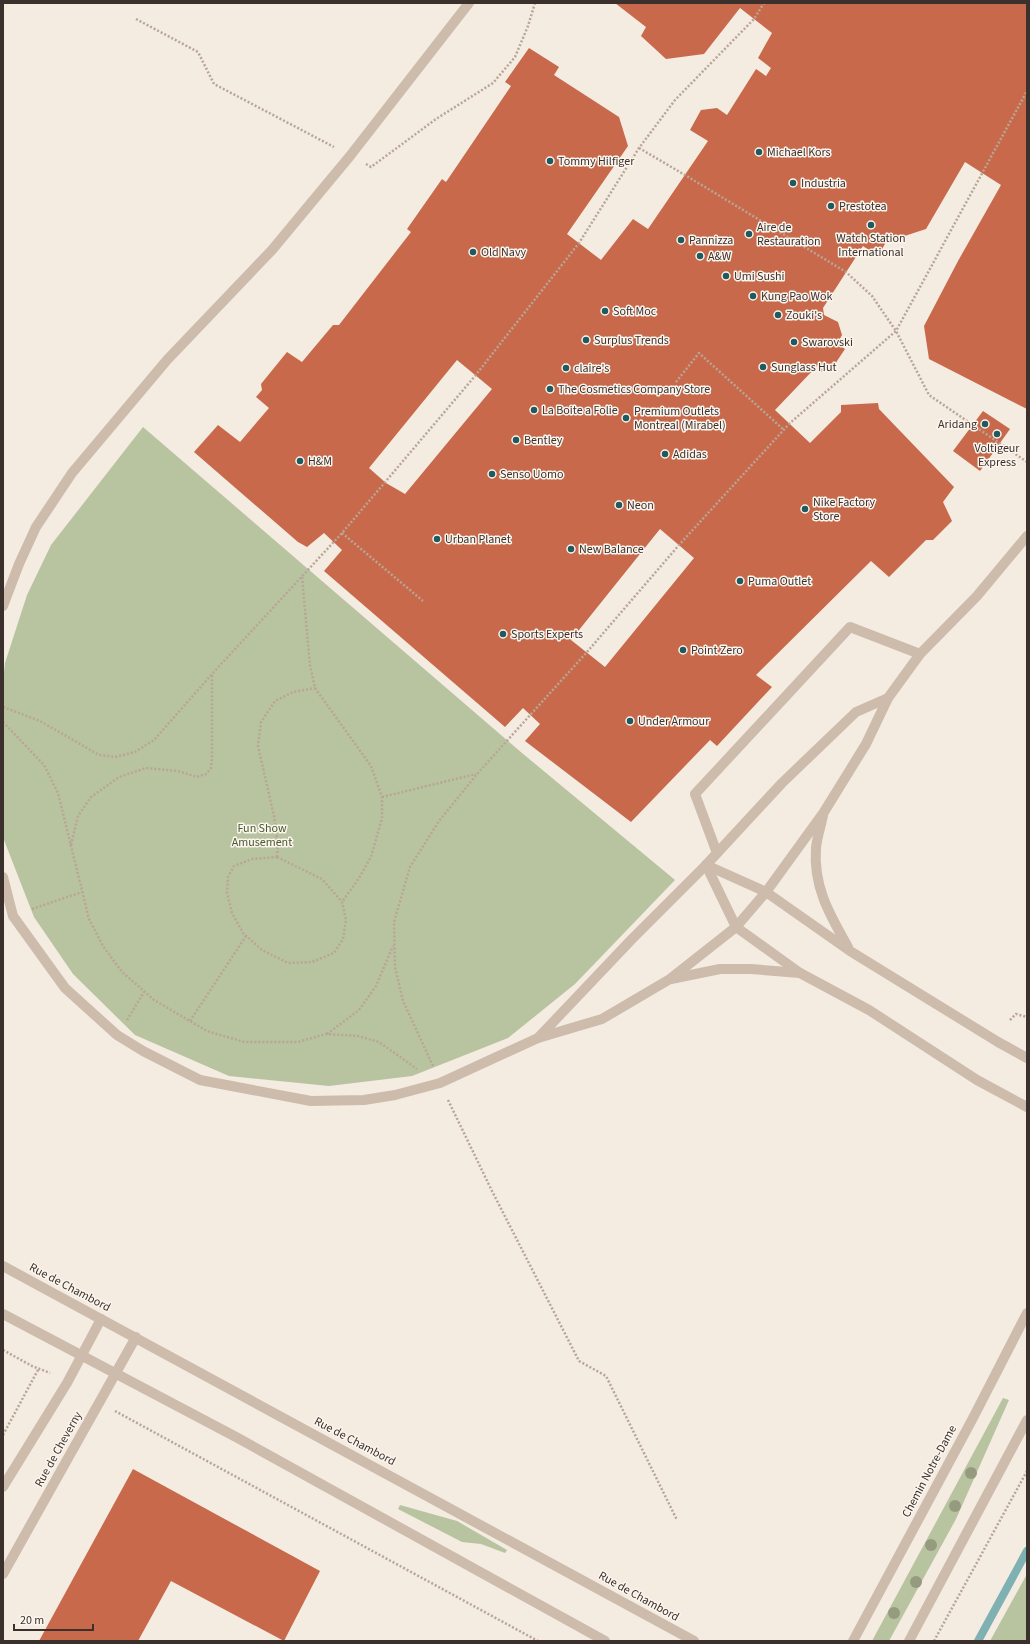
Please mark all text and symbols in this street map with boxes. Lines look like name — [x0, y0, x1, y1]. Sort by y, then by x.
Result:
place label: Michael Kors — [767, 144, 831, 161]
marker: Michael Kors — [754, 147, 764, 157]
place label: Tommy Hilfiger — [558, 153, 635, 170]
marker: Tommy Hilfiger — [545, 156, 555, 166]
place label: Industria — [801, 175, 846, 192]
marker: Industria — [788, 178, 798, 188]
place label: Prestotea — [839, 198, 887, 215]
marker: Prestotea — [826, 201, 836, 211]
place label: Aire de Restauration — [757, 219, 821, 250]
marker: Watch Station International — [866, 220, 876, 230]
marker: Aire de Restauration — [744, 229, 754, 239]
place label: Watch Station International — [836, 230, 906, 261]
place label: Pannizza — [689, 232, 733, 249]
marker: Pannizza — [676, 235, 686, 245]
place label: Old Navy — [481, 244, 527, 261]
marker: Old Navy — [468, 247, 478, 257]
place label: A&W — [708, 248, 732, 265]
marker: A&W — [695, 251, 705, 261]
place label: Umi Sushi — [734, 268, 785, 285]
marker: Umi Sushi — [721, 271, 731, 281]
place label: Kung Pao Wok — [761, 288, 832, 305]
marker: Kung Pao Wok — [748, 291, 758, 301]
place label: Soft Moc — [613, 303, 657, 320]
marker: Soft Moc — [600, 306, 610, 316]
place label: Zouki's — [786, 307, 822, 324]
marker: Zouki's — [773, 310, 783, 320]
place label: Surplus Trends — [594, 332, 669, 349]
place label: Swarovski — [802, 334, 853, 351]
marker: Surplus Trends — [581, 335, 591, 345]
marker: Swarovski — [789, 337, 799, 347]
place label: Sunglass Hut — [771, 359, 837, 376]
place label: claire's — [574, 360, 609, 377]
marker: Sunglass Hut — [758, 362, 768, 372]
marker: claire's — [561, 363, 571, 373]
place label: The Cosmetics Company Store — [558, 381, 710, 398]
marker: The Cosmetics Company Store — [545, 384, 555, 394]
place label: La Boite a Folie — [542, 402, 618, 419]
place label: Premium Outlets Montreal (Mirabel) — [634, 403, 726, 434]
marker: La Boite a Folie — [529, 405, 539, 415]
marker: Premium Outlets Montreal (Mirabel) — [621, 413, 631, 423]
place label: Aridang — [938, 416, 977, 433]
marker: Aridang — [980, 419, 990, 429]
marker: Voltigeur Express — [992, 429, 1002, 439]
place label: Bentley — [524, 432, 563, 449]
marker: Bentley — [511, 435, 521, 445]
place label: Voltigeur Express — [974, 440, 1020, 471]
place label: Adidas — [673, 446, 707, 463]
marker: Adidas — [660, 449, 670, 459]
place label: H&M — [308, 453, 332, 470]
marker: H&M — [295, 456, 305, 466]
place label: Senso Uomo — [500, 466, 564, 483]
marker: Senso Uomo — [487, 469, 497, 479]
place label: Nike Factory Store — [813, 494, 876, 525]
place label: Neon — [627, 497, 654, 514]
marker: Neon — [614, 500, 624, 510]
marker: Nike Factory Store — [800, 504, 810, 514]
place label: Urban Planet — [445, 531, 511, 548]
marker: Urban Planet — [432, 534, 442, 544]
place label: New Balance — [579, 541, 644, 558]
marker: New Balance — [566, 544, 576, 554]
place label: Puma Outlet — [748, 573, 811, 590]
marker: Puma Outlet — [735, 576, 745, 586]
place label: Sports Experts — [511, 626, 583, 643]
marker: Sports Experts — [498, 629, 508, 639]
place label: Point Zero — [691, 642, 743, 659]
marker: Point Zero — [678, 645, 688, 655]
place label: Under Armour — [638, 713, 710, 730]
marker: Under Armour — [625, 716, 635, 726]
park label: Fun Show Amusement — [232, 820, 292, 851]
street label: Rue de Chambord — [26, 1259, 113, 1316]
street label: Rue de Cheverny — [31, 1408, 86, 1490]
street label: Rue de Chambord — [311, 1413, 398, 1470]
street label: Chemin Notre-Dame — [898, 1422, 961, 1520]
street label: Rue de Chambord — [595, 1567, 682, 1626]
scale bar — [14, 1606, 93, 1632]
text: 20 m — [20, 1612, 44, 1629]

